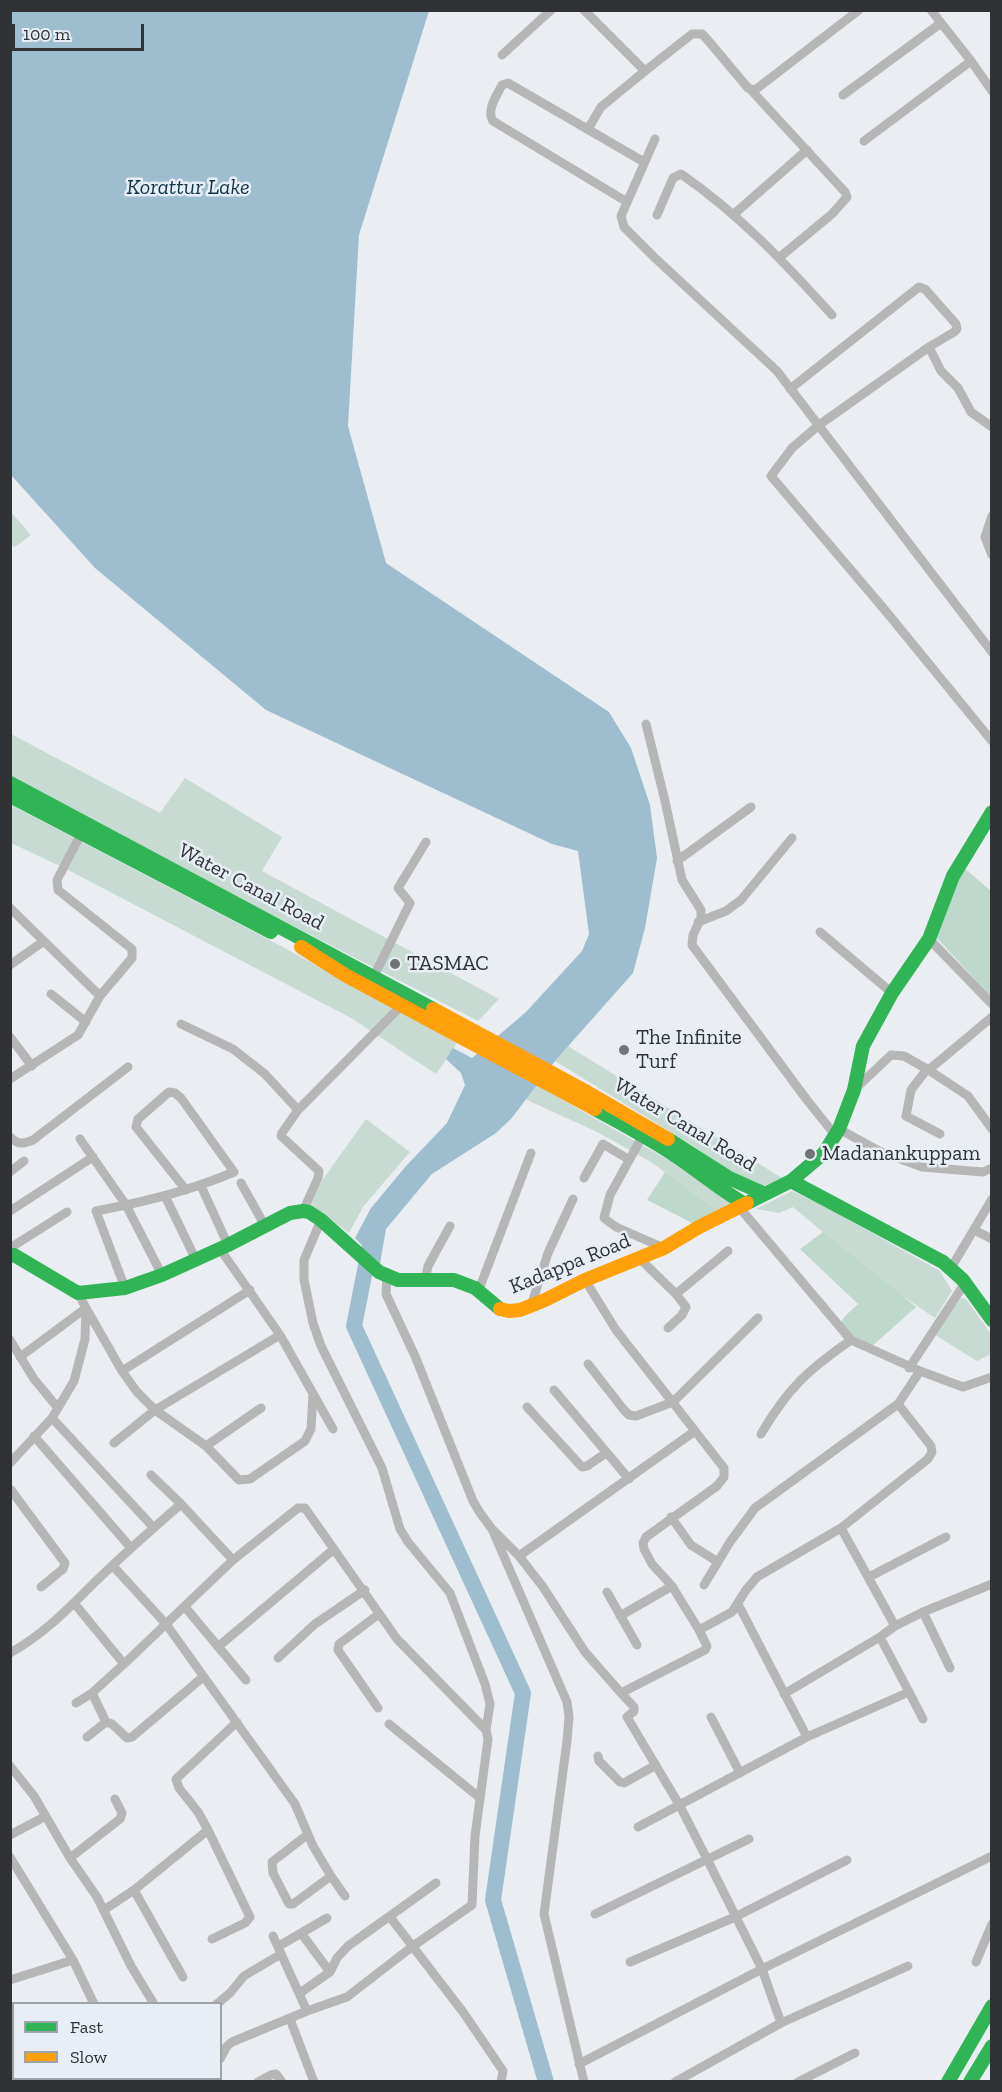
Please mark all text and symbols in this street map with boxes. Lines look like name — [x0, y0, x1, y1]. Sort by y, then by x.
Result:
scale bar — [15, 12, 147, 50]
text: 100 m — [23, 23, 70, 45]
water label: Korattur Lake — [126, 175, 250, 201]
street label: Water Canal Road — [174, 838, 328, 936]
place label: TASMAC — [407, 951, 489, 977]
marker: TASMAC — [388, 957, 402, 971]
place label: The Infinite Turf — [636, 1025, 742, 1075]
marker: The Infinite Turf — [617, 1043, 631, 1057]
street label: Water Canal Road — [609, 1073, 761, 1177]
place label: Madanankuppam — [822, 1141, 980, 1167]
marker: Madanankuppam — [803, 1147, 817, 1161]
street label: Kadappa Road — [506, 1228, 634, 1300]
legend — [12, 2002, 222, 2080]
text: Fast — [70, 2016, 103, 2038]
text: Slow — [70, 2046, 107, 2068]

